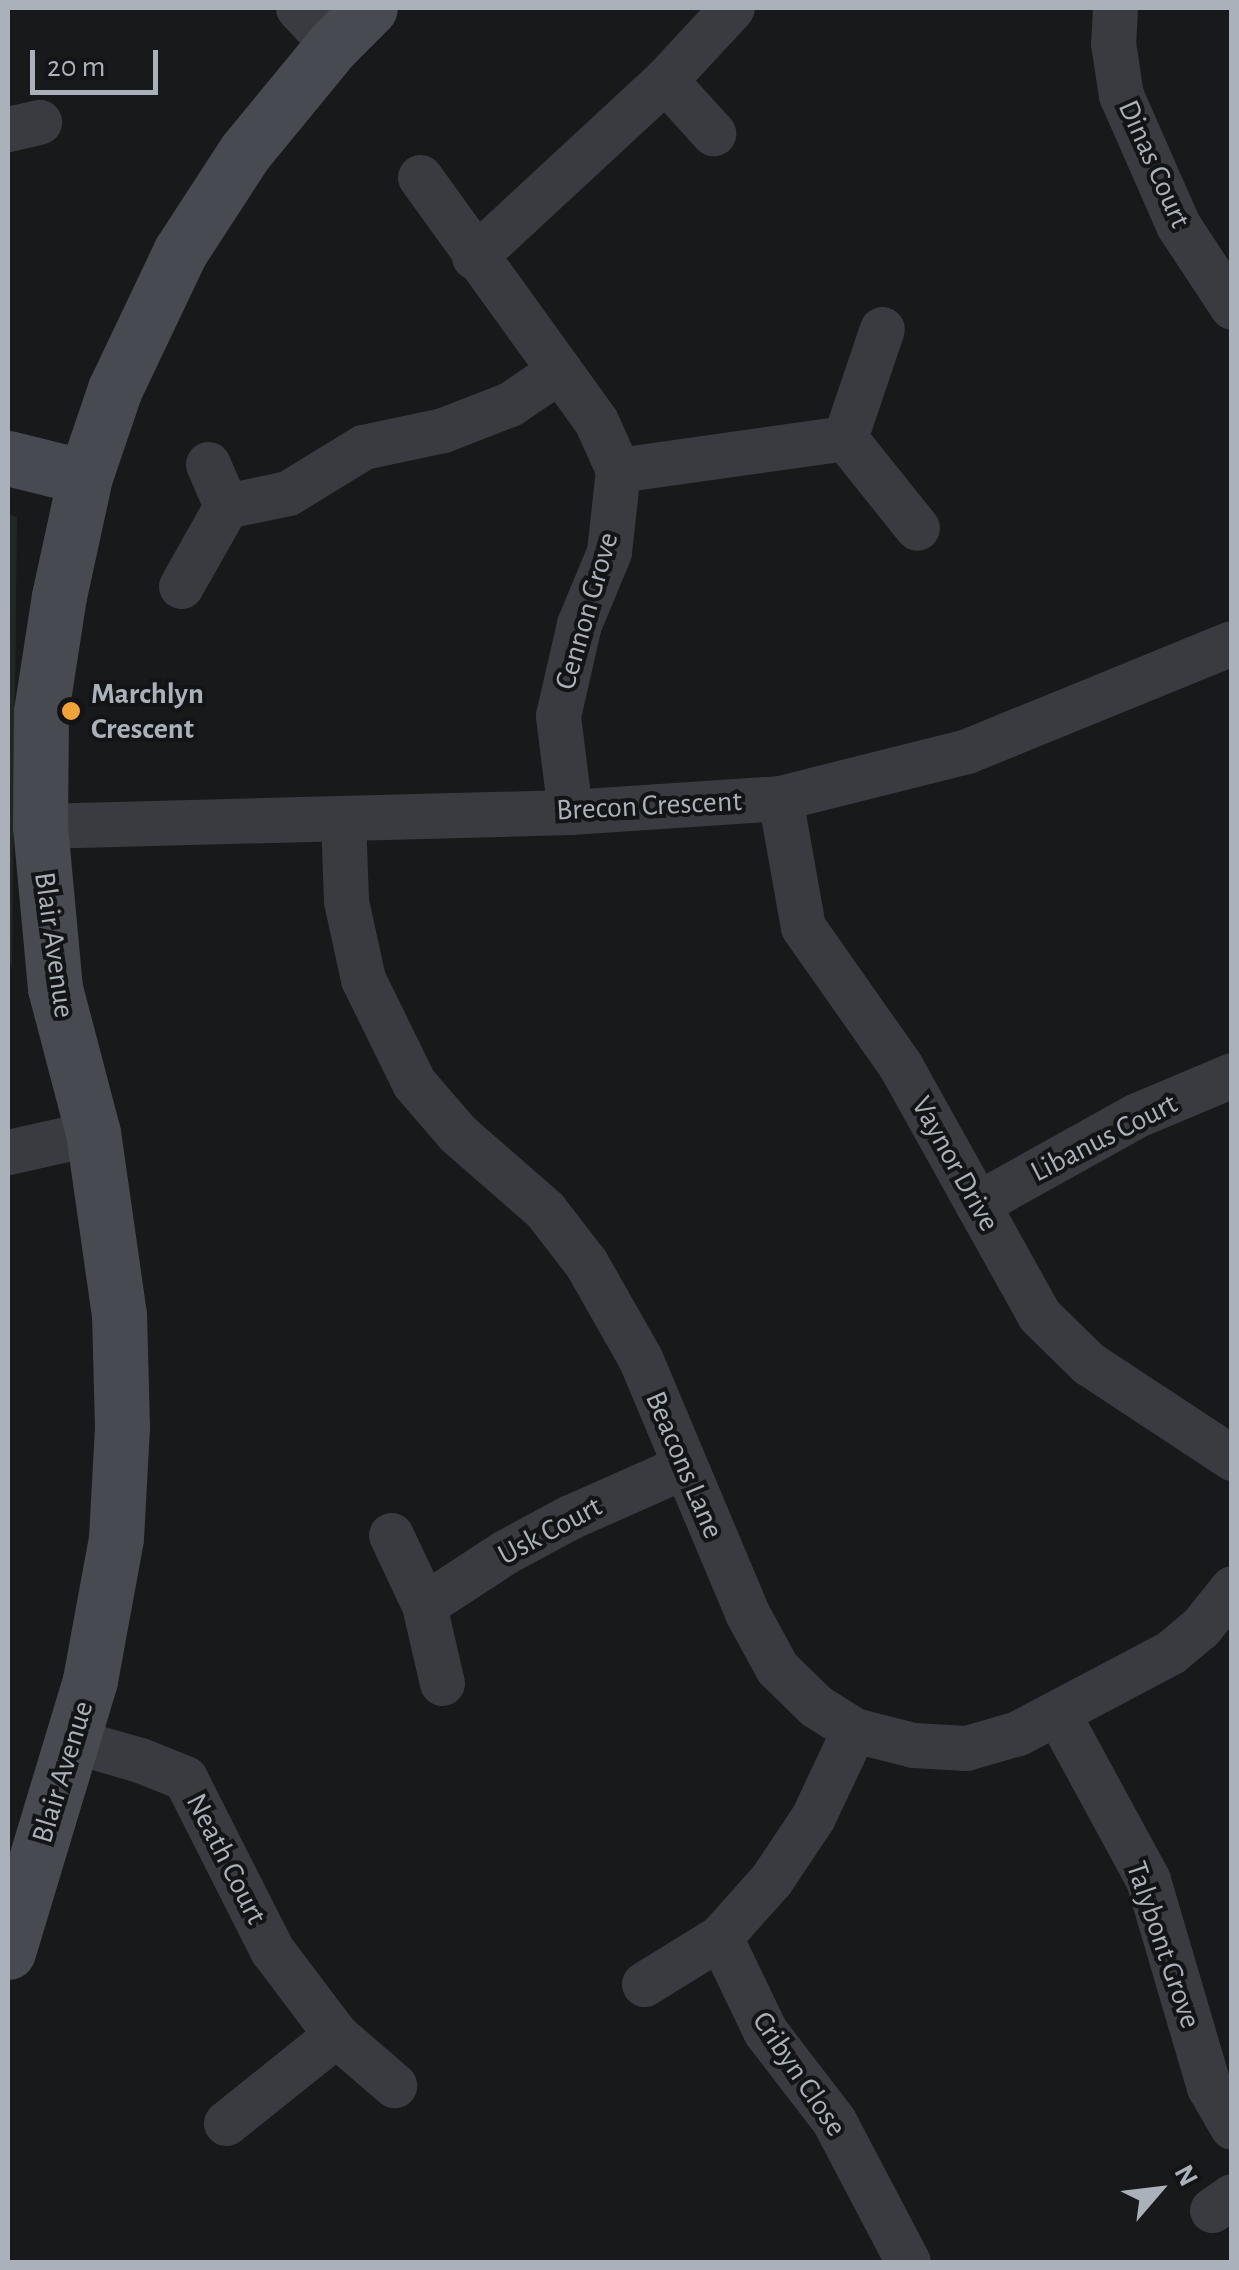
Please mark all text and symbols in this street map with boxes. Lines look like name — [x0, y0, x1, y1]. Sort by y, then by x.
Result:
scale bar — [35, 30, 162, 92]
text: 20 m — [47, 52, 105, 82]
street label: Dinas Court — [1110, 95, 1198, 233]
street label: Cennon Grove — [547, 528, 627, 694]
place label: Marchlyn Crescent — [91, 676, 204, 746]
marker: Marchlyn Crescent — [60, 700, 82, 722]
street label: Brecon Crescent — [555, 783, 743, 829]
street label: Blair Avenue — [26, 870, 82, 1020]
street label: Libanus Court — [1025, 1086, 1183, 1190]
street label: Vaynor Drive — [903, 1090, 1007, 1238]
street label: Beacons Lane — [637, 1386, 731, 1544]
street label: Usk Court — [492, 1489, 608, 1573]
street label: Blair Avenue — [24, 1697, 102, 1847]
street label: Neath Court — [178, 1788, 274, 1930]
street label: Talybont Grove — [1118, 1857, 1208, 2033]
street label: Cribyn Close — [744, 2005, 854, 2143]
north arrow — [1109, 2140, 1209, 2240]
text: N — [1169, 2161, 1202, 2191]

